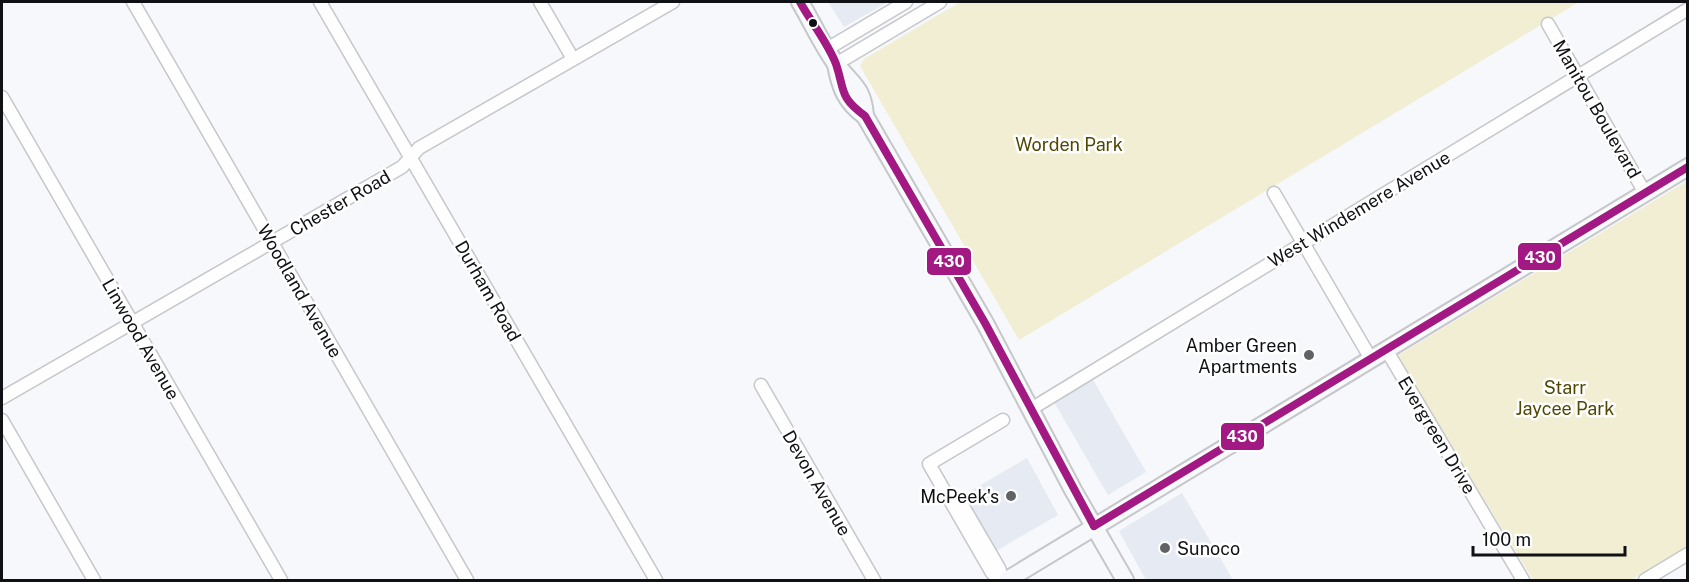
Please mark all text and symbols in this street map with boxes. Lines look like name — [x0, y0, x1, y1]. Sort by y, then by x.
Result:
unlabelled marker — [807, 17, 819, 29]
street label: Manitou Boulevard — [1549, 36, 1645, 182]
park label: Worden Park — [1015, 134, 1123, 155]
street label: West Windemere Avenue — [1264, 146, 1454, 272]
street label: Chester Road — [286, 166, 394, 240]
street label: Woodland Avenue — [253, 221, 347, 361]
street label: Durham Road — [451, 237, 525, 345]
line badge: 430 — [1517, 242, 1562, 271]
line badge: 430 — [926, 247, 972, 276]
text: 430 — [1524, 248, 1556, 267]
text: 430 — [933, 252, 965, 271]
street label: Linwood Avenue — [98, 275, 184, 403]
place label: Amber Green Apartments — [1185, 335, 1297, 377]
marker: Amber Green Apartments — [1302, 348, 1316, 362]
street label: Evergreen Drive — [1394, 373, 1480, 497]
park label: Starr Jaycee Park — [1516, 377, 1614, 419]
line badge: 430 — [1220, 422, 1265, 451]
street label: Devon Avenue — [778, 427, 856, 539]
text: 430 — [1226, 427, 1258, 446]
place label: McPeek's — [920, 486, 999, 507]
marker: McPeek's — [1004, 489, 1018, 503]
scale bar — [1473, 519, 1624, 557]
text: 100 m — [1482, 529, 1531, 550]
place label: Sunoco — [1177, 538, 1240, 559]
marker: Sunoco — [1158, 541, 1172, 555]

